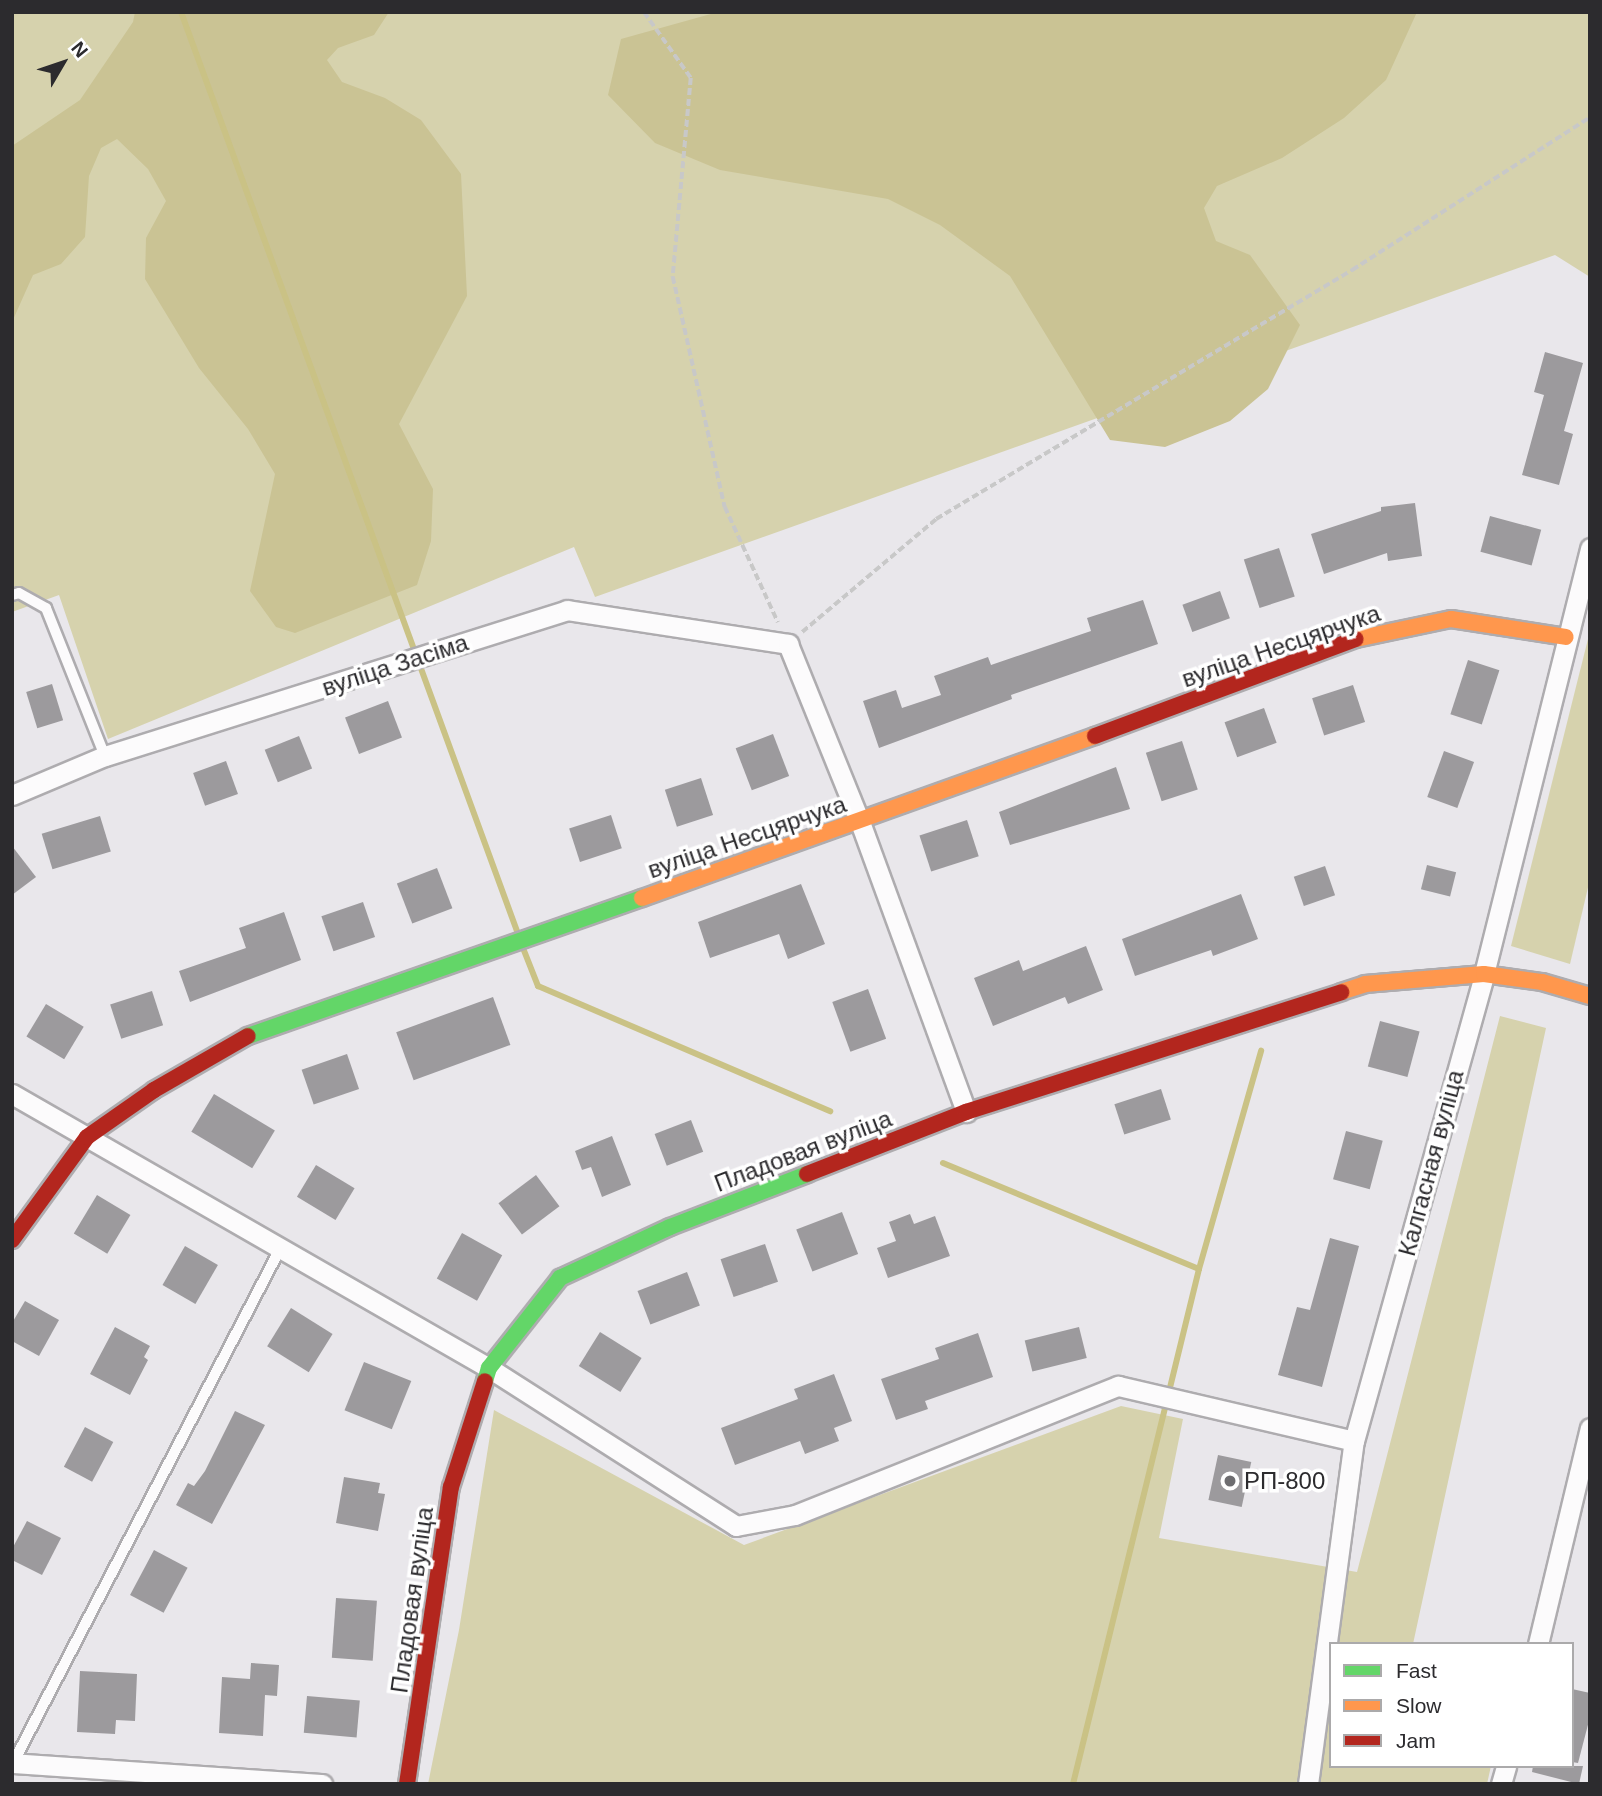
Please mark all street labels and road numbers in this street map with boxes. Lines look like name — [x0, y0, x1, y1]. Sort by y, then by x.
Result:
street label: вуліца Несцярчука — [1178, 599, 1384, 693]
street label: вуліца Засіма — [318, 628, 472, 702]
street label: вуліца Несцярчука — [644, 790, 850, 884]
street label: Калгасная вуліца — [1392, 1067, 1470, 1259]
street label: Пладовая вуліца — [710, 1104, 896, 1198]
street label: Пладовая вуліца — [385, 1505, 439, 1695]

